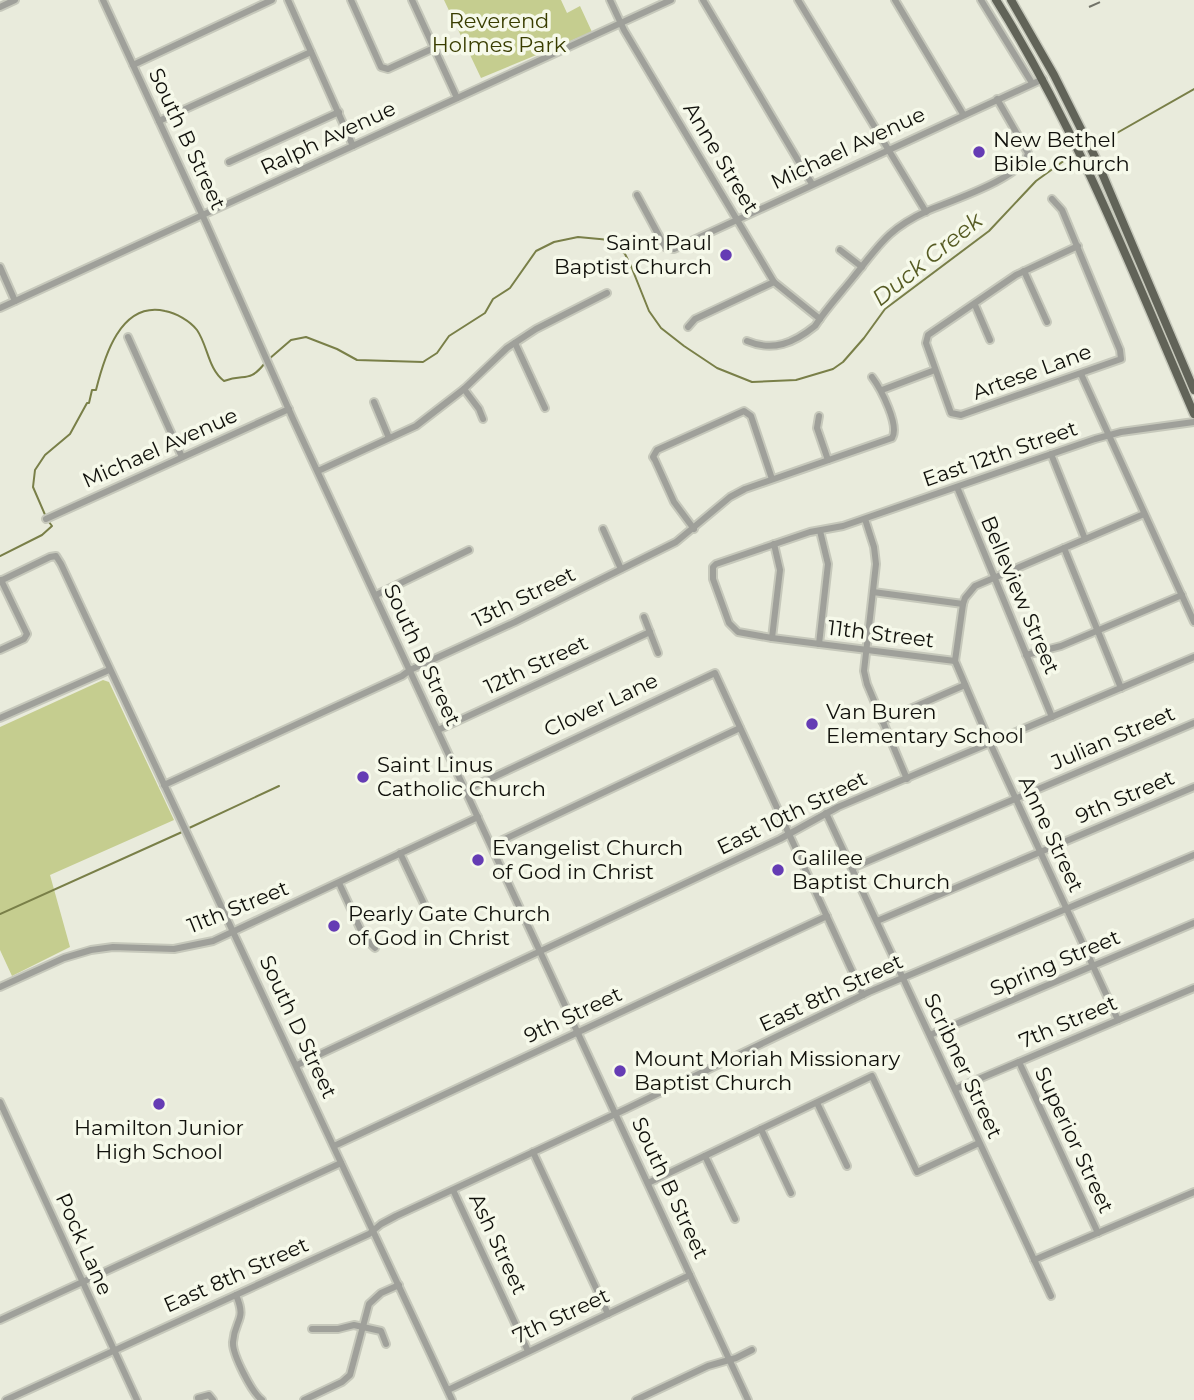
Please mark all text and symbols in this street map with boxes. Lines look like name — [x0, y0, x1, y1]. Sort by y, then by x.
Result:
park label: Reverend Holmes Park — [432, 8, 567, 57]
street label: South B Street — [144, 64, 231, 214]
street label: Ralph Avenue — [256, 95, 399, 180]
street label: Anne Street — [678, 98, 764, 218]
street label: Michael Avenue — [767, 101, 929, 194]
place label: New Bethel Bible Church — [993, 127, 1130, 176]
marker: New Bethel Bible Church — [971, 144, 987, 160]
water label: Duck Creek — [866, 205, 989, 312]
place label: Saint Paul Baptist Church — [554, 230, 712, 279]
marker: Saint Paul Baptist Church — [718, 247, 734, 263]
street label: Artese Lane — [969, 338, 1095, 405]
street label: Michael Avenue — [78, 402, 241, 493]
street label: East 12th Street — [919, 415, 1080, 492]
street label: Belleview Street — [976, 512, 1065, 678]
street label: 13th Street — [468, 561, 579, 632]
street label: South B Street — [379, 580, 466, 730]
street label: 11th Street — [826, 615, 936, 652]
street label: 12th Street — [480, 630, 591, 699]
street label: Clover Lane — [540, 667, 662, 742]
place label: Van Buren Elementary School — [826, 699, 1024, 748]
street label: Julian Street — [1046, 700, 1178, 775]
marker: Van Buren Elementary School — [804, 716, 820, 732]
place label: Saint Linus Catholic Church — [377, 752, 546, 801]
street label: East 10th Street — [713, 765, 871, 860]
street label: 9th Street — [1072, 765, 1178, 829]
marker: Saint Linus Catholic Church — [355, 769, 371, 785]
street label: Anne Street — [1014, 772, 1089, 896]
place label: Evangelist Church of God in Christ — [492, 835, 683, 884]
place label: Galilee Baptist Church — [792, 845, 950, 894]
marker: Evangelist Church of God in Christ — [470, 852, 486, 868]
marker: Galilee Baptist Church — [770, 862, 786, 878]
street label: 11th Street — [184, 875, 292, 938]
place label: Pearly Gate Church of God in Christ — [348, 901, 550, 950]
marker: Pearly Gate Church of God in Christ — [326, 918, 342, 934]
street label: Spring Street — [986, 924, 1123, 1001]
street label: East 8th Street — [755, 948, 907, 1037]
street label: South D Street — [254, 951, 342, 1102]
street label: 9th Street — [520, 981, 626, 1048]
street label: Scribner Street — [919, 989, 1008, 1142]
street label: 7th Street — [1015, 990, 1120, 1053]
place label: Mount Moriah Missionary Baptist Church — [634, 1046, 901, 1095]
marker: Mount Moriah Missionary Baptist Church — [612, 1063, 628, 1079]
street label: Superior Street — [1030, 1063, 1119, 1217]
marker: Hamilton Junior High School — [151, 1096, 167, 1112]
street label: South B Street — [627, 1113, 714, 1263]
place label: Hamilton Junior High School — [74, 1115, 244, 1164]
street label: Pock Lane — [51, 1189, 118, 1299]
street label: Ash Street — [464, 1189, 533, 1298]
street label: East 8th Street — [160, 1231, 312, 1318]
street label: 7th Street — [508, 1282, 613, 1349]

